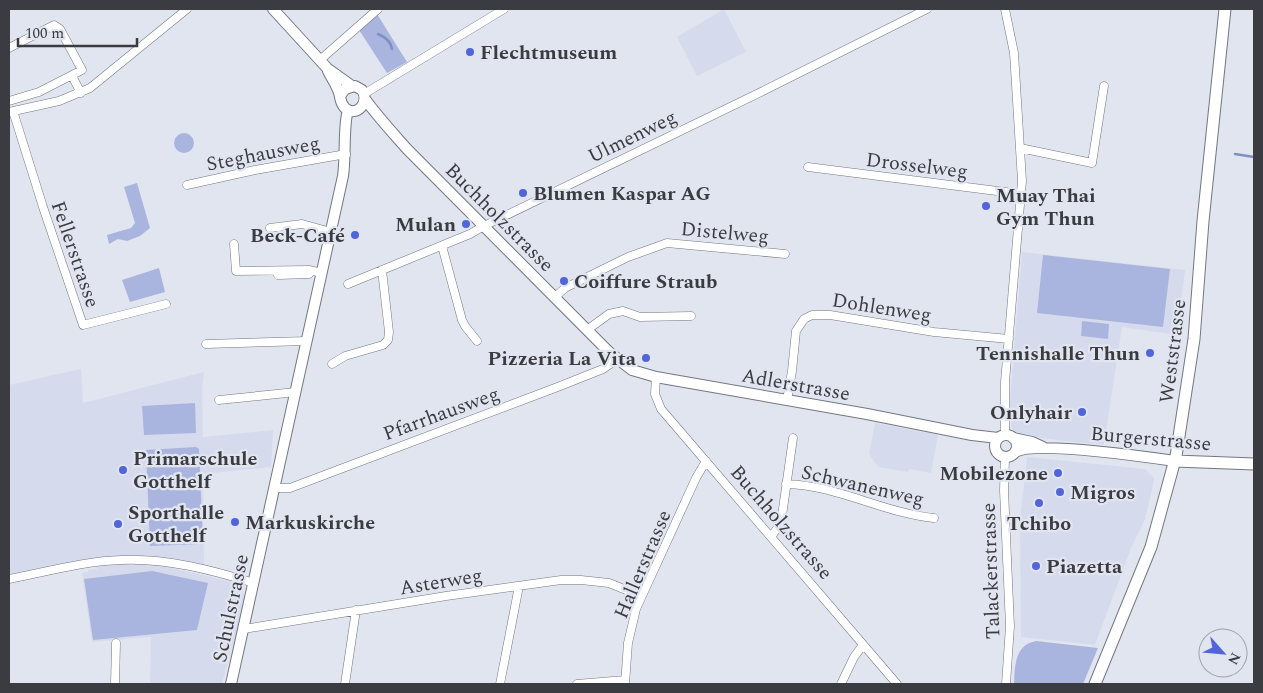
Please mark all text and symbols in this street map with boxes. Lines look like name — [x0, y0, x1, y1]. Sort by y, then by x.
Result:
scale bar — [18, 15, 136, 47]
text: 100 m — [25, 22, 64, 45]
place label: Flechtmuseum — [480, 38, 617, 68]
marker: Flechtmuseum — [464, 46, 476, 58]
street label: Ulmenweg — [583, 102, 682, 171]
street label: Steghausweg — [204, 128, 323, 180]
street label: Drosselweg — [864, 145, 970, 187]
street label: Buchholzstrasse — [438, 156, 561, 279]
place label: Blumen Kaspar AG — [533, 179, 711, 209]
place label: Muay Thai Gym Thun — [996, 181, 1096, 234]
marker: Blumen Kaspar AG — [517, 187, 529, 199]
street label: Fellerstrasse — [43, 197, 107, 312]
marker: Muay Thai Gym Thun — [980, 200, 992, 212]
place label: Mulan — [395, 210, 456, 240]
street label: Distelweg — [680, 214, 770, 252]
marker: Mulan — [460, 218, 472, 230]
place label: Beck-Café — [250, 221, 345, 251]
marker: Beck-Café — [349, 229, 361, 241]
place label: Coiffure Straub — [574, 267, 718, 297]
marker: Coiffure Straub — [558, 275, 570, 287]
street label: Dohlenweg — [830, 285, 934, 331]
street label: Weststrasse — [1152, 297, 1194, 405]
place label: Tennishalle Thun — [976, 339, 1140, 369]
place label: Pizzeria La Vita — [488, 344, 637, 374]
marker: Tennishalle Thun — [1144, 347, 1156, 359]
marker: Pizzeria La Vita — [640, 352, 652, 364]
street label: Adlerstrasse — [739, 361, 852, 409]
street label: Pfarrhausweg — [379, 379, 504, 449]
place label: Onlyhair — [990, 398, 1072, 428]
marker: Onlyhair — [1076, 406, 1088, 418]
street label: Burgerstrasse — [1089, 419, 1213, 459]
place label: Primarschule Gotthelf — [133, 444, 258, 497]
street label: Schwanenweg — [798, 457, 927, 515]
street label: Buchholzstrasse — [723, 458, 840, 587]
place label: Mobilezone — [939, 459, 1048, 489]
marker: Primarschule Gotthelf — [117, 464, 129, 476]
marker: Mobilezone — [1052, 467, 1064, 479]
place label: Migros — [1070, 478, 1135, 508]
marker: Migros — [1054, 486, 1066, 498]
marker: Tchibo — [1033, 497, 1045, 509]
place label: Sporthalle Gotthelf — [128, 498, 224, 551]
street label: Talackerstrasse — [974, 502, 1008, 640]
street label: Hallerstrasse — [607, 505, 679, 623]
place label: Markuskirche — [245, 508, 375, 538]
place label: Tchibo — [1007, 509, 1071, 539]
marker: Markuskirche — [229, 516, 241, 528]
marker: Sporthalle Gotthelf — [112, 518, 124, 530]
street label: Schulstrasse — [205, 551, 257, 665]
place label: Piazetta — [1046, 552, 1123, 582]
marker: Piazetta — [1030, 560, 1042, 572]
street label: Asterweg — [398, 561, 485, 603]
north arrow — [1198, 628, 1248, 678]
text: N — [1222, 649, 1246, 669]

